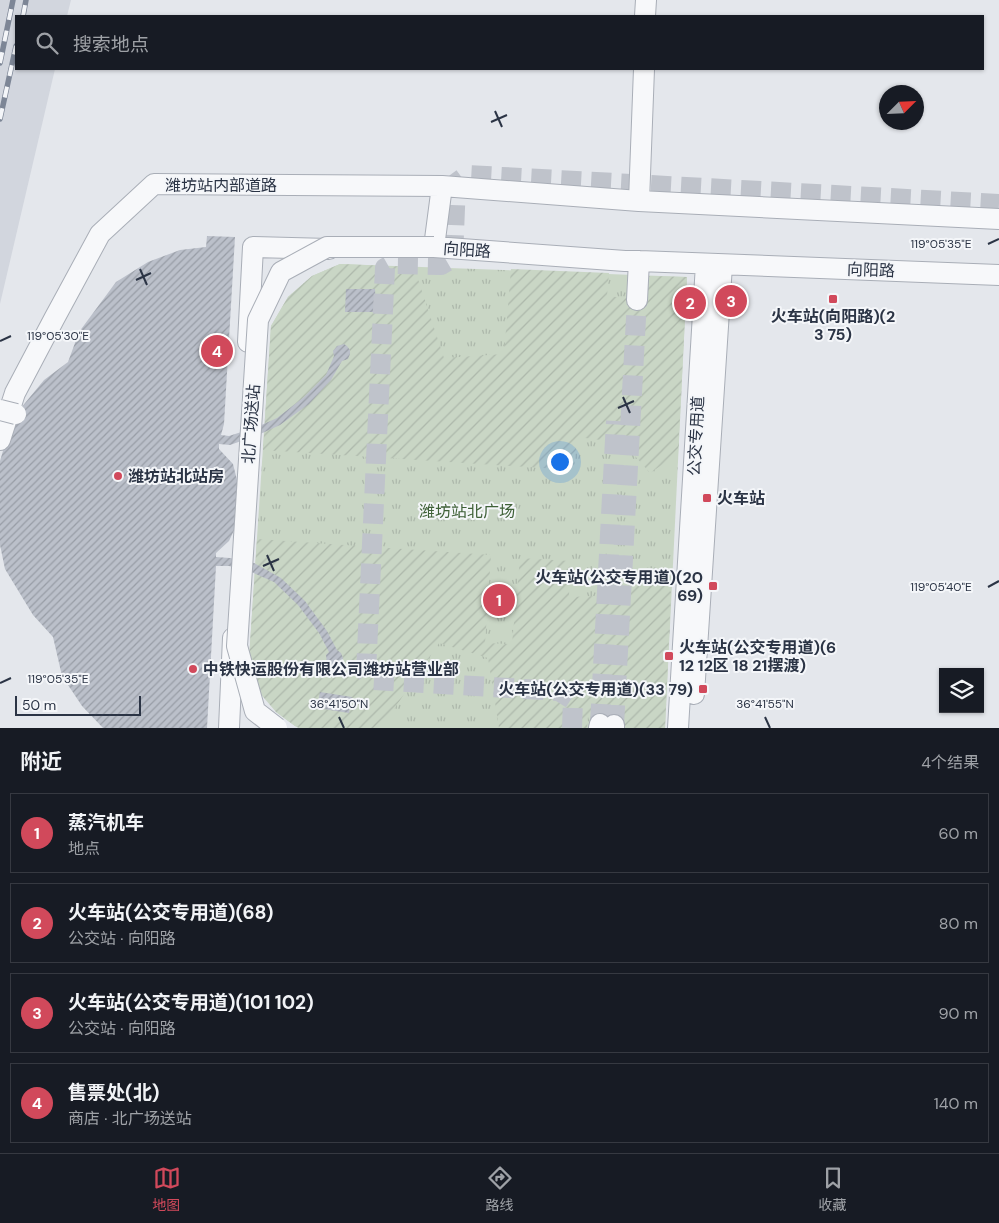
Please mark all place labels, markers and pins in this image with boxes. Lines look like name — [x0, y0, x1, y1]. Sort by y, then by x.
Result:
pin: 3 — [715, 282, 747, 320]
pin: 2 — [674, 284, 706, 322]
marker: 火车站(向阳路)(2 3 75) — [827, 293, 839, 305]
place label: 火车站(向阳路)(2 3 75) — [771, 306, 895, 345]
pin: 4 — [201, 332, 233, 370]
place label: 潍坊站北站房 — [128, 466, 224, 487]
marker: 潍坊站北站房 — [112, 470, 124, 482]
place label: 火车站 — [717, 488, 765, 509]
marker: 火车站 — [701, 492, 713, 504]
place label: 火车站(公交专用道)(20 69) — [535, 567, 703, 606]
marker: 火车站(公交专用道)(20 69) — [707, 580, 719, 592]
pin: 1 — [483, 581, 515, 619]
place label: 火车站(公交专用道)(6 12 12区 18 21摆渡) — [679, 637, 836, 676]
marker: 火车站(公交专用道)(6 12 12区 18 21摆渡) — [663, 650, 675, 662]
place label: 中铁快运股份有限公司潍坊站营业部 — [203, 659, 459, 680]
marker: 中铁快运股份有限公司潍坊站营业部 — [187, 663, 199, 675]
place label: 火车站(公交专用道)(33 79) — [498, 679, 693, 700]
marker: 火车站(公交专用道)(33 79) — [697, 683, 709, 695]

